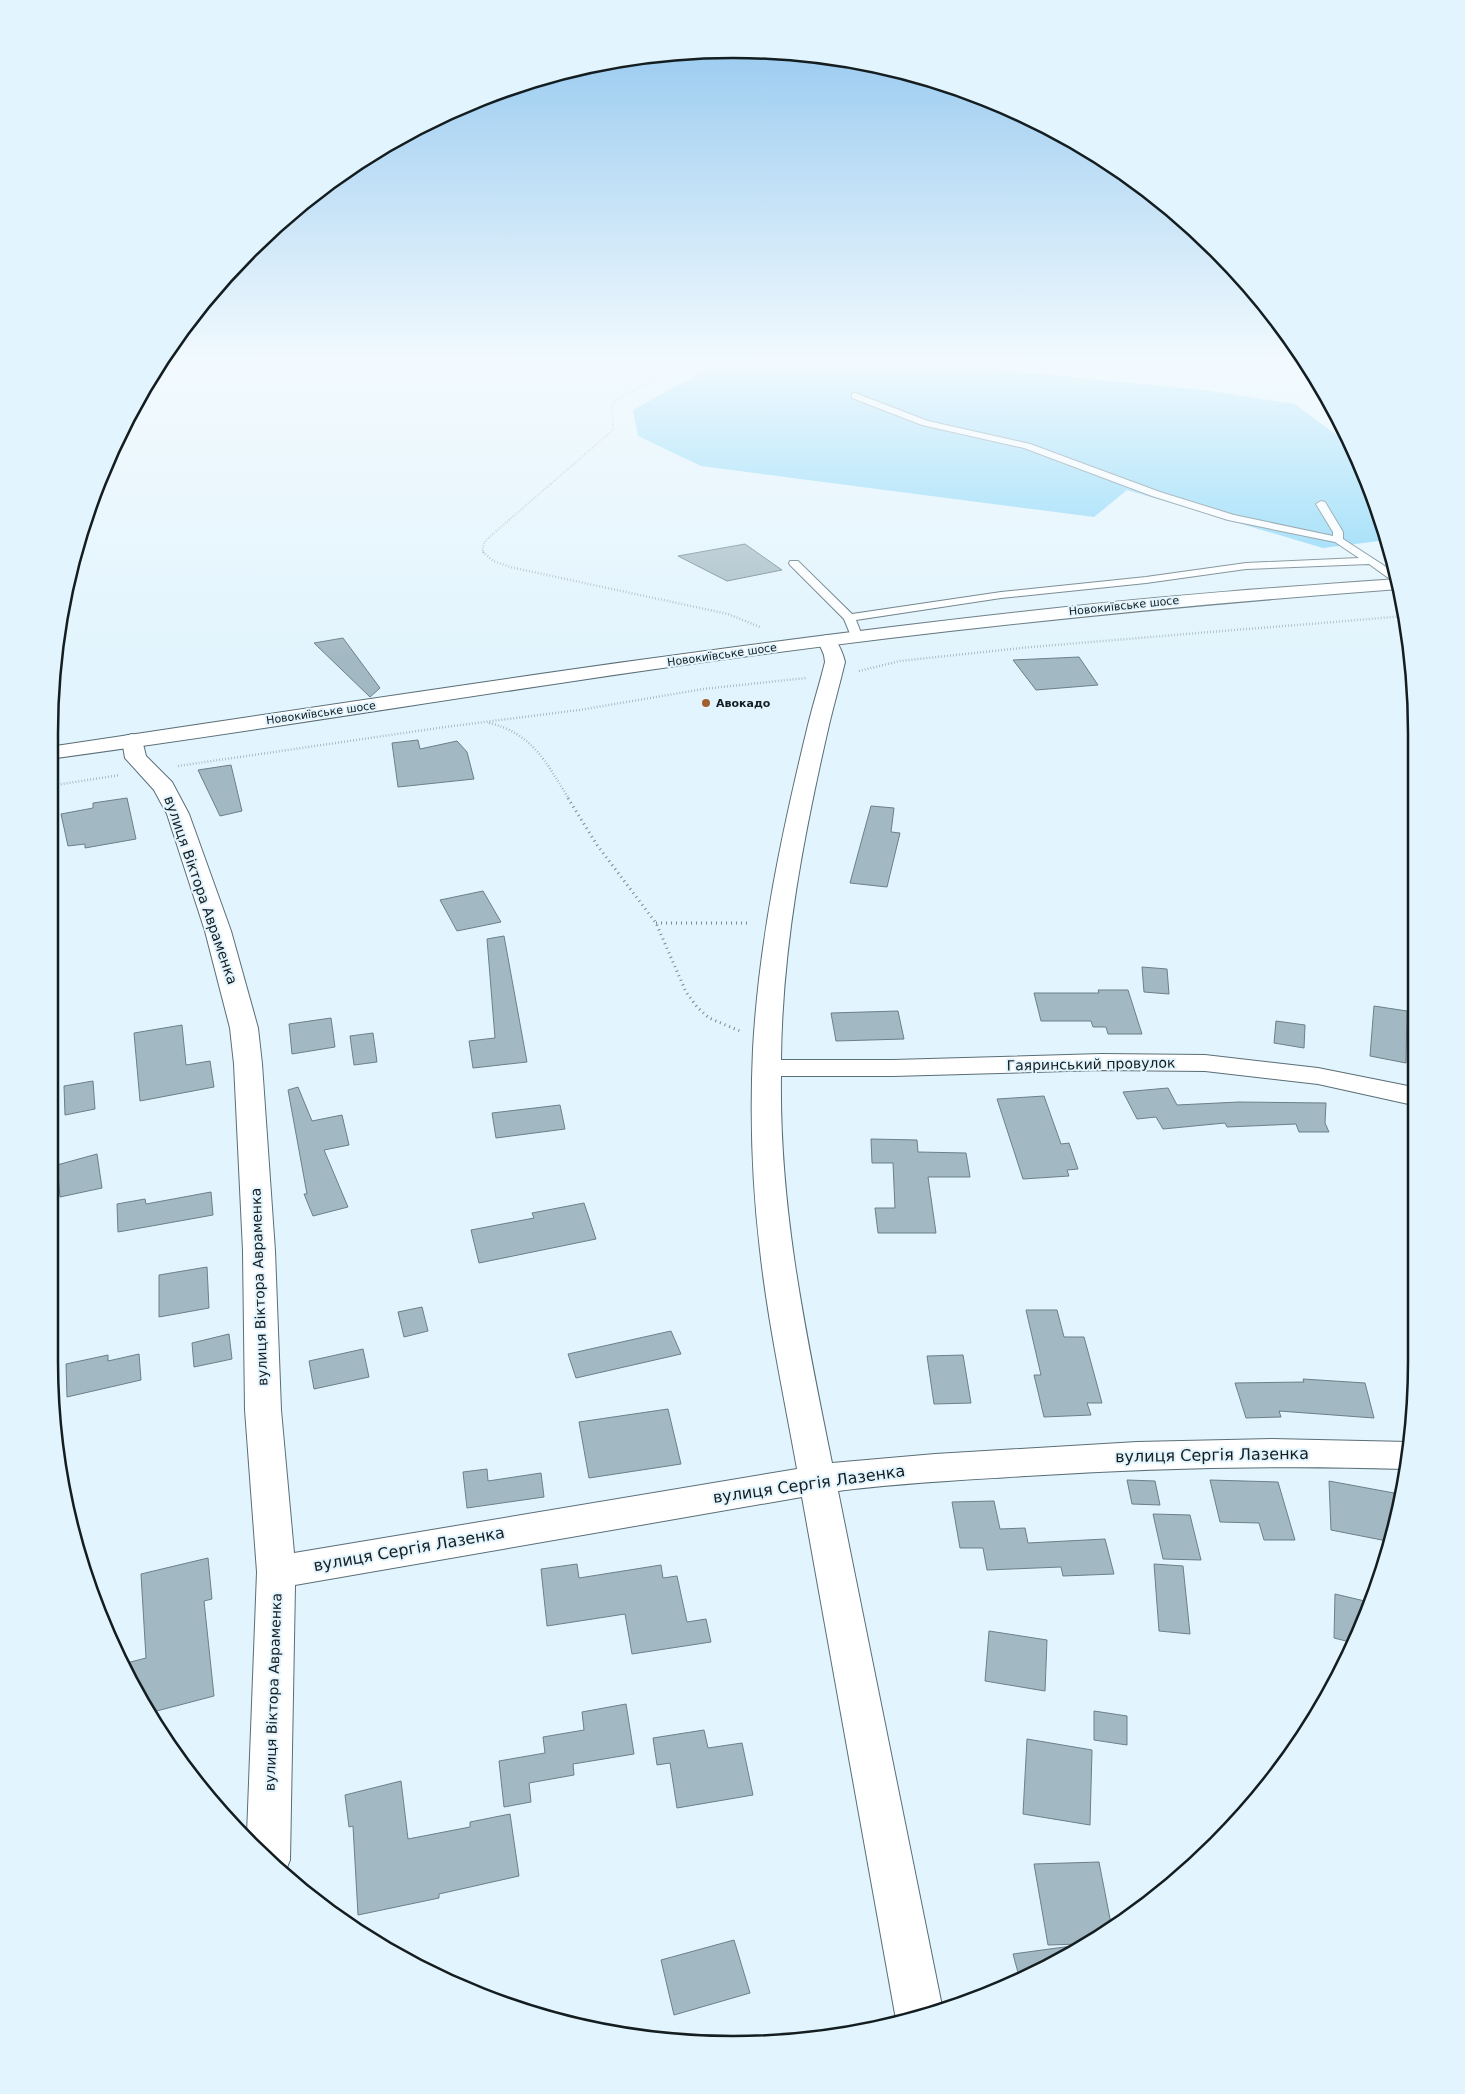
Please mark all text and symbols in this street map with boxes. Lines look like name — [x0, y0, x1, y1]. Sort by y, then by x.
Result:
street label: Новокиївське шосе — [1068, 594, 1180, 618]
street label: Новокиївське шосе — [666, 641, 778, 669]
marker: Авокадо — [700, 697, 712, 709]
place label: Авокадо — [716, 697, 771, 710]
street label: Новокиївське шосе — [265, 699, 377, 727]
street label: вулиця Віктора Авраменка — [161, 794, 241, 986]
street label: Гаяринський провулок — [1006, 1055, 1176, 1073]
street label: вулиця Віктора Авраменка — [248, 1188, 270, 1386]
street label: вулиця Сергія Лазенка — [1115, 1444, 1309, 1466]
street label: вулиця Сергія Лазенка — [712, 1461, 906, 1507]
street label: вулиця Сергія Лазенка — [312, 1523, 506, 1575]
street label: вулиця Віктора Авраменка — [262, 1593, 284, 1791]

